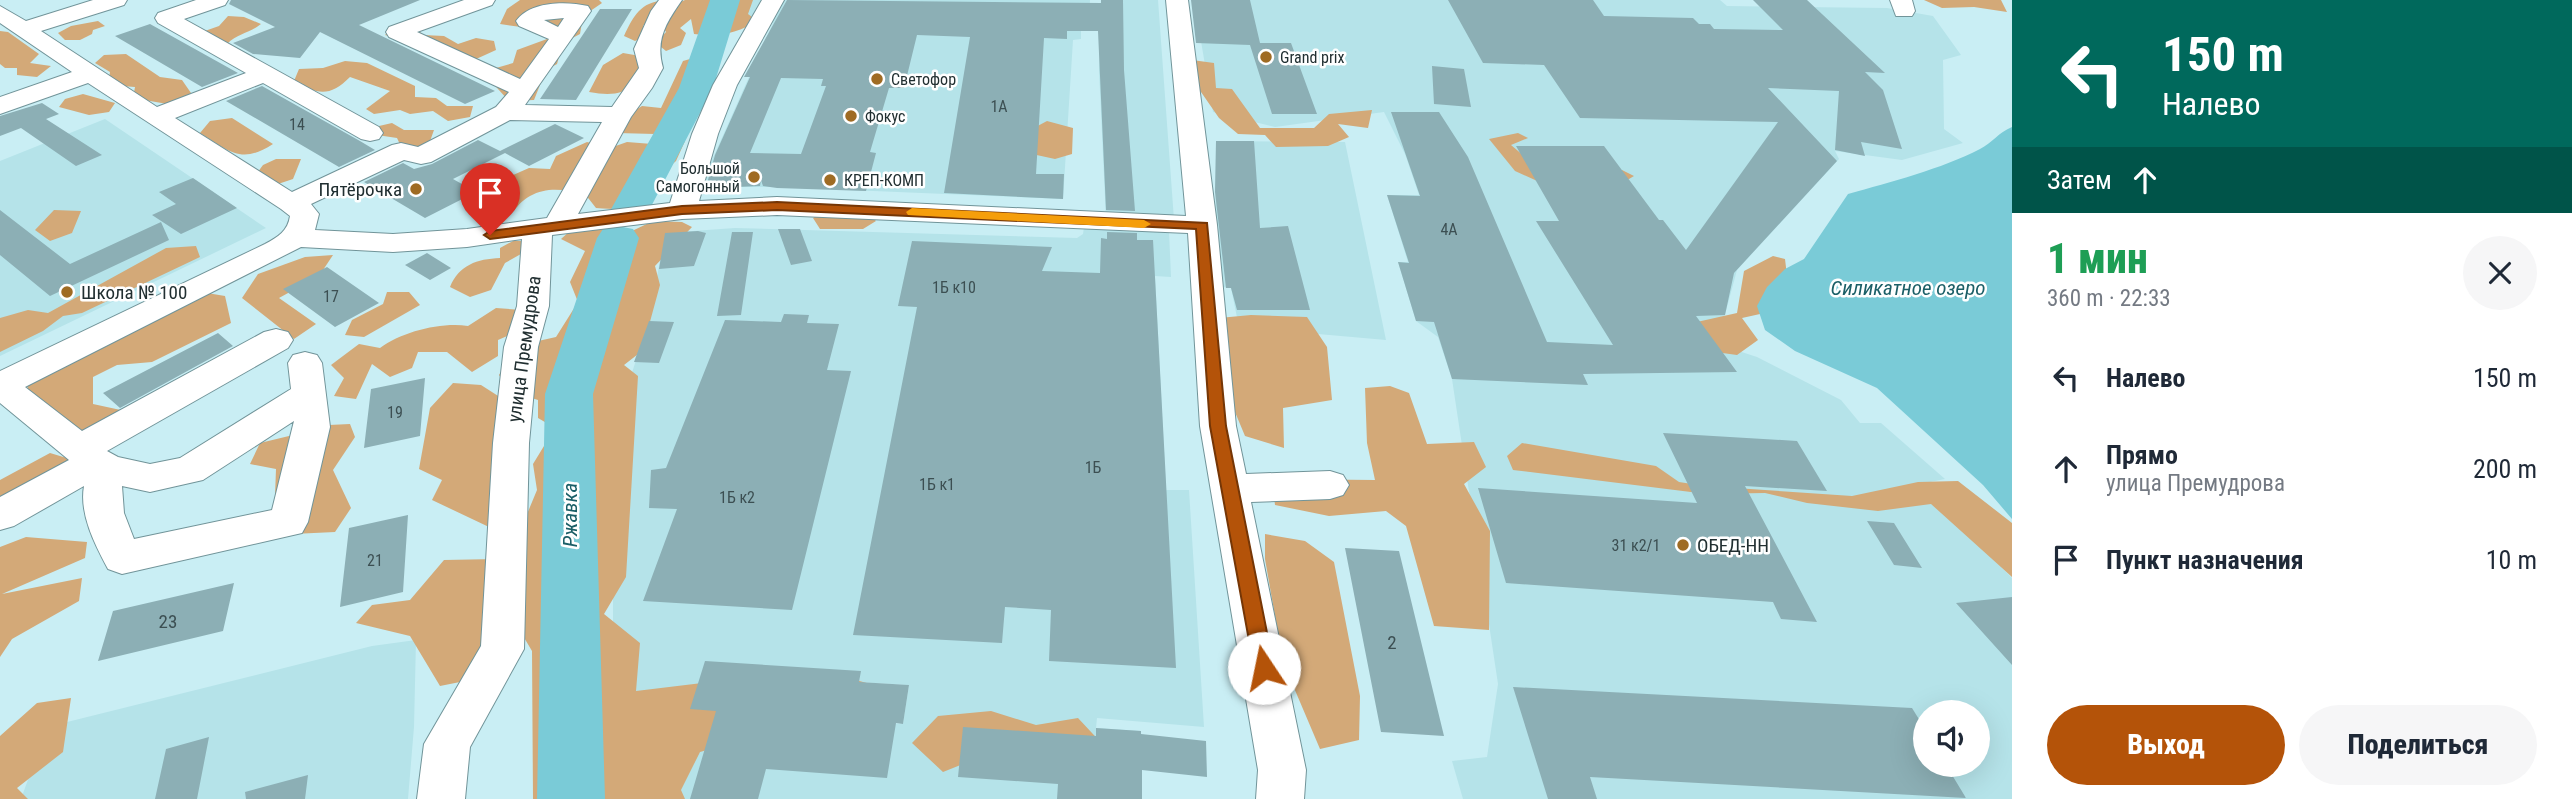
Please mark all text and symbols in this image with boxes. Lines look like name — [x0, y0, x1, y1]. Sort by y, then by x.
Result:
text: 150 m — [2162, 26, 2284, 83]
icon: left — [2047, 28, 2138, 119]
place label: Grand prix — [1280, 48, 1345, 67]
marker: Grand prix — [1258, 49, 1274, 65]
place label: Светофор — [891, 70, 956, 89]
marker: Светофор — [869, 71, 885, 87]
text: Налево — [2162, 85, 2261, 123]
house number: 1А — [990, 97, 1008, 116]
place label: Фокус — [865, 107, 906, 126]
marker: Фокус — [843, 108, 859, 124]
house number: 14 — [289, 115, 305, 134]
place label: Большой Самогонный — [656, 159, 740, 196]
icon: ahead — [2126, 161, 2164, 199]
pin — [460, 163, 520, 235]
text: Затем — [2047, 165, 2112, 195]
marker: Большой Самогонный — [746, 169, 762, 185]
place label: КРЕП-КОМП — [844, 171, 924, 190]
marker: КРЕП-КОМП — [822, 172, 838, 188]
icon: arrive — [471, 174, 509, 212]
place label: Пятёрочка — [319, 178, 402, 201]
marker: Пятёрочка — [408, 181, 424, 197]
house number: 4А — [1440, 220, 1458, 239]
text: 1 мин — [2047, 234, 2148, 283]
button: close — [2463, 236, 2537, 310]
street label: улица Премудрова — [502, 274, 546, 424]
water label: Силикатное озеро — [1831, 276, 1985, 300]
house number: 1Б к10 — [932, 278, 976, 297]
place label: Школа № 100 — [81, 281, 187, 304]
marker: Школа № 100 — [59, 284, 75, 300]
text: 360 m · 22:33 — [2047, 285, 2171, 312]
house number: 17 — [323, 287, 339, 306]
icon: left — [2047, 359, 2085, 397]
text: Налево — [2106, 363, 2186, 393]
text: 150 m — [2473, 363, 2537, 393]
house number: 19 — [387, 403, 403, 422]
text: Прямо — [2106, 440, 2178, 470]
icon: ahead — [2047, 450, 2085, 488]
text: 200 m — [2473, 454, 2537, 484]
house number: 1Б — [1085, 458, 1102, 477]
text: улица Премудрова — [2106, 470, 2285, 497]
house number: 1Б к1 — [919, 475, 955, 494]
water label: Ржавка — [558, 483, 582, 547]
house number: 1Б к2 — [719, 488, 755, 507]
place label: ОБЕД-НН — [1697, 534, 1769, 557]
house number: 31 к2/1 — [1612, 536, 1660, 555]
marker: ОБЕД-НН — [1675, 537, 1691, 553]
icon: arrive — [2047, 541, 2085, 579]
text: Пункт назначения — [2106, 545, 2304, 575]
text: 10 m — [2486, 545, 2537, 575]
house number: 21 — [367, 551, 383, 570]
house number: 23 — [159, 610, 177, 633]
position arrow — [1227, 631, 1301, 705]
house number: 2 — [1387, 631, 1397, 654]
map controls — [1913, 700, 1990, 777]
button: sound — [1913, 700, 1990, 777]
button: Выход — [2047, 705, 2285, 785]
button: Поделиться — [2299, 705, 2537, 785]

